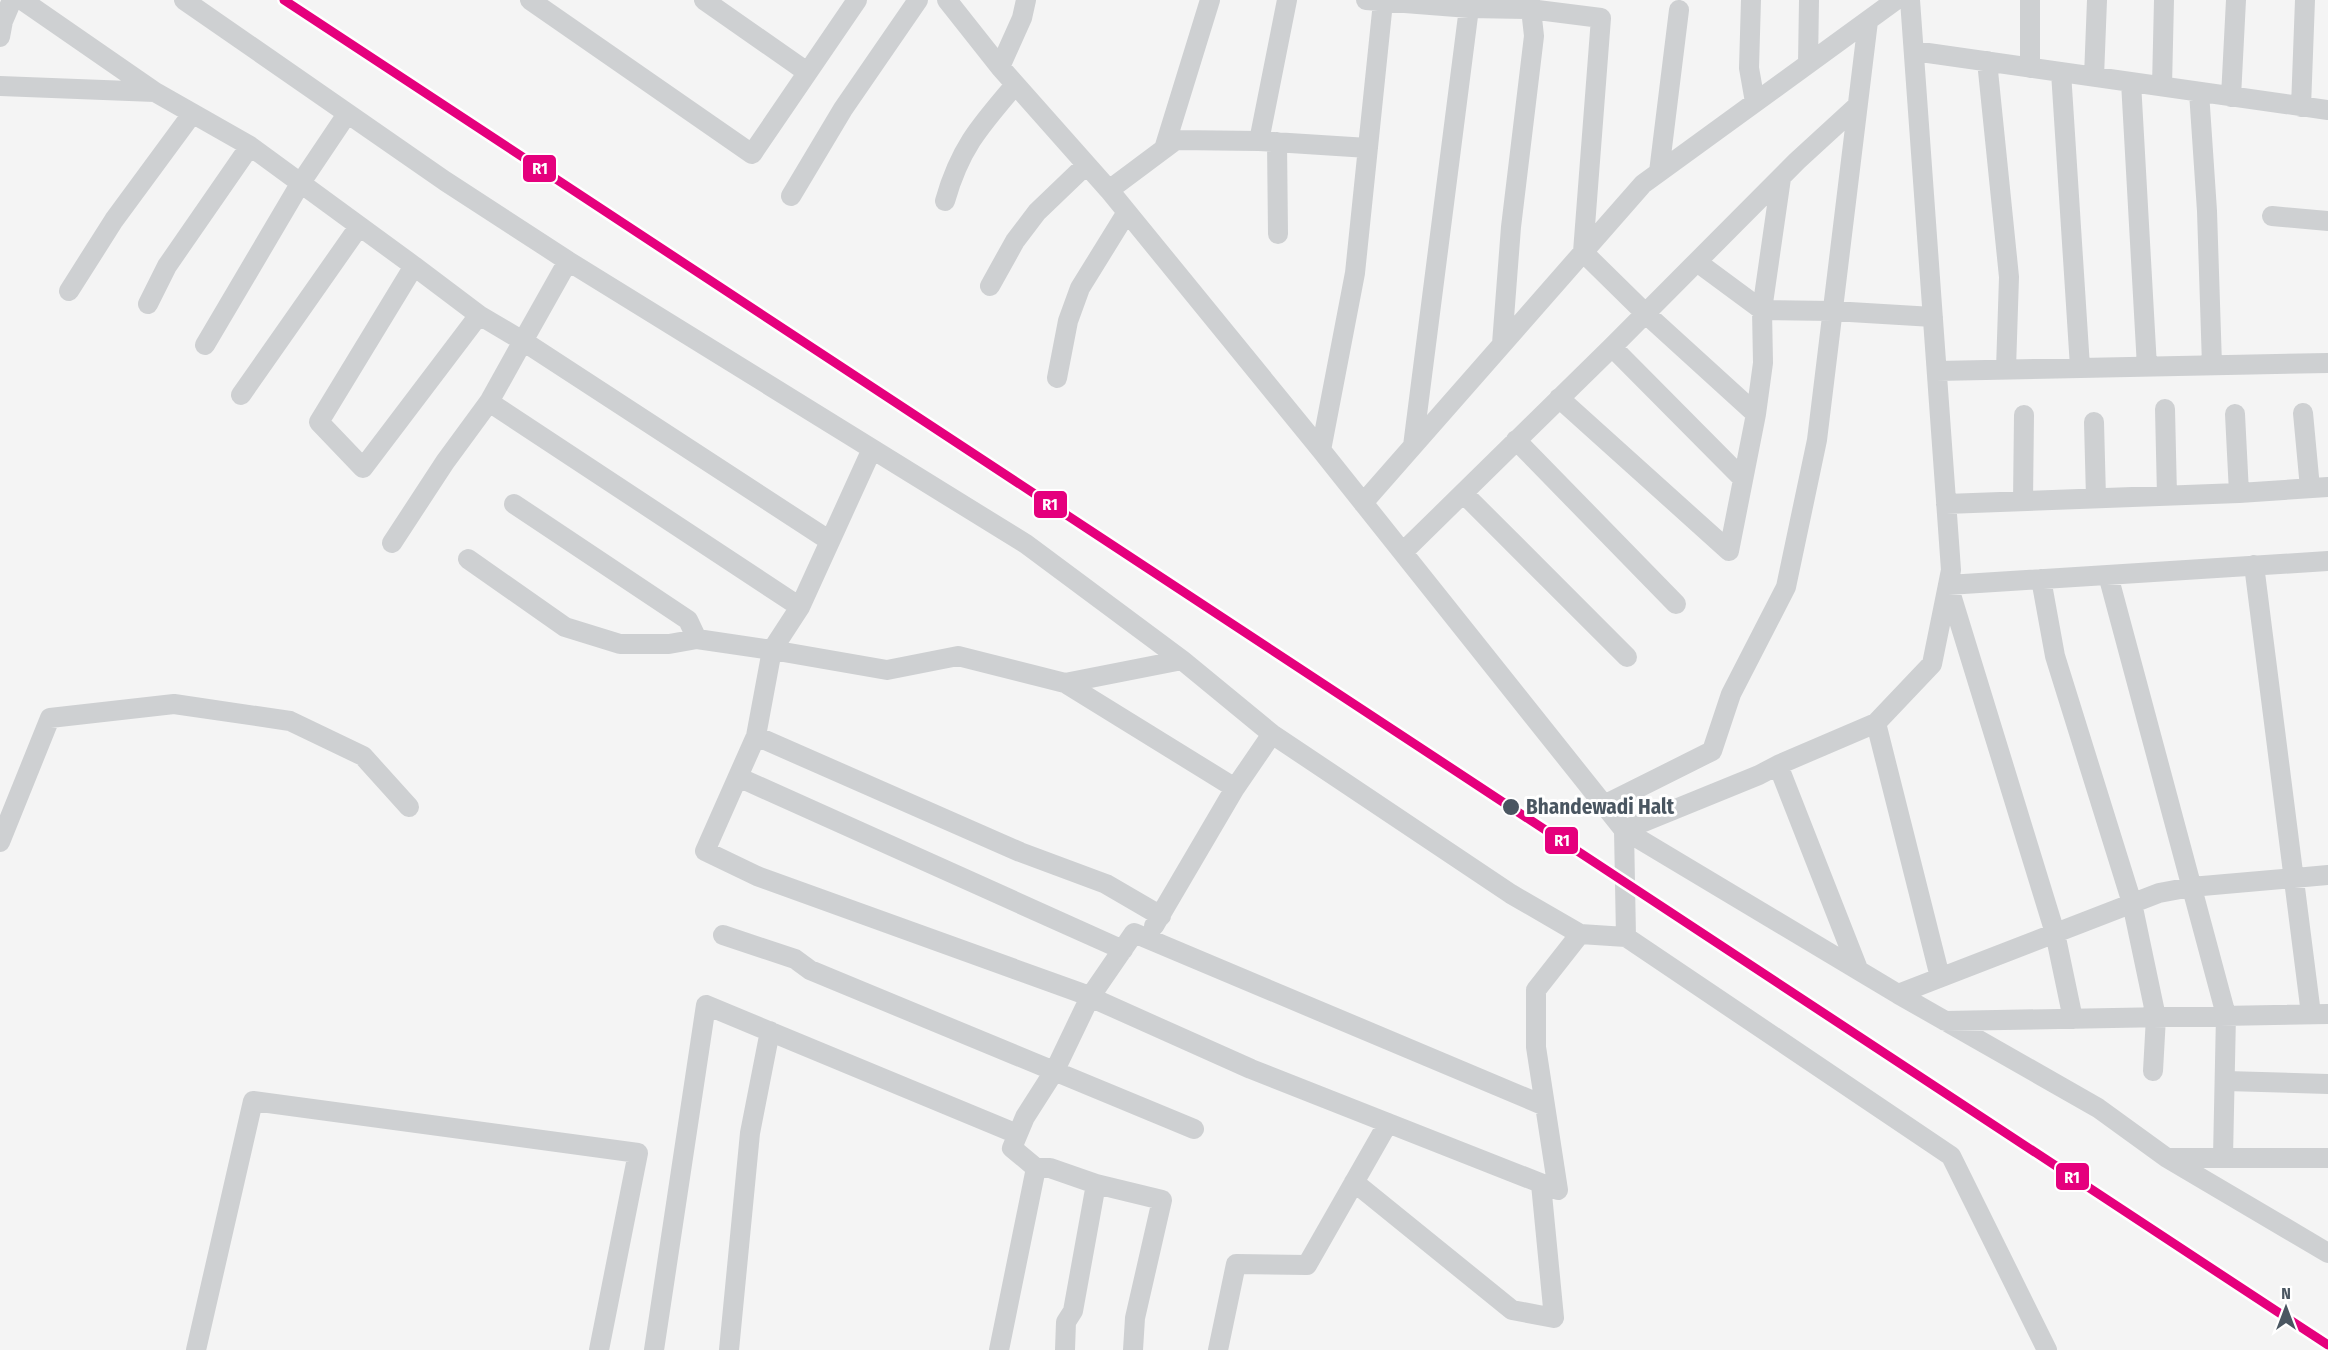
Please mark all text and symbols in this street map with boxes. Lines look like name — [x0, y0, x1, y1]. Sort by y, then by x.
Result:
line badge: R1 — [522, 154, 557, 183]
text: R1 — [532, 159, 548, 178]
line badge: R1 — [1033, 490, 1068, 519]
text: R1 — [1042, 495, 1058, 514]
place label: Bhandewadi Halt — [1526, 794, 1675, 820]
marker: Bhandewadi Halt — [1501, 797, 1521, 817]
line badge: R1 — [1544, 826, 1579, 855]
text: R1 — [1554, 831, 1570, 850]
line badge: R1 — [2055, 1162, 2090, 1191]
text: R1 — [2064, 1168, 2080, 1187]
north arrow — [2256, 1278, 2316, 1338]
text: N — [2281, 1284, 2291, 1303]

